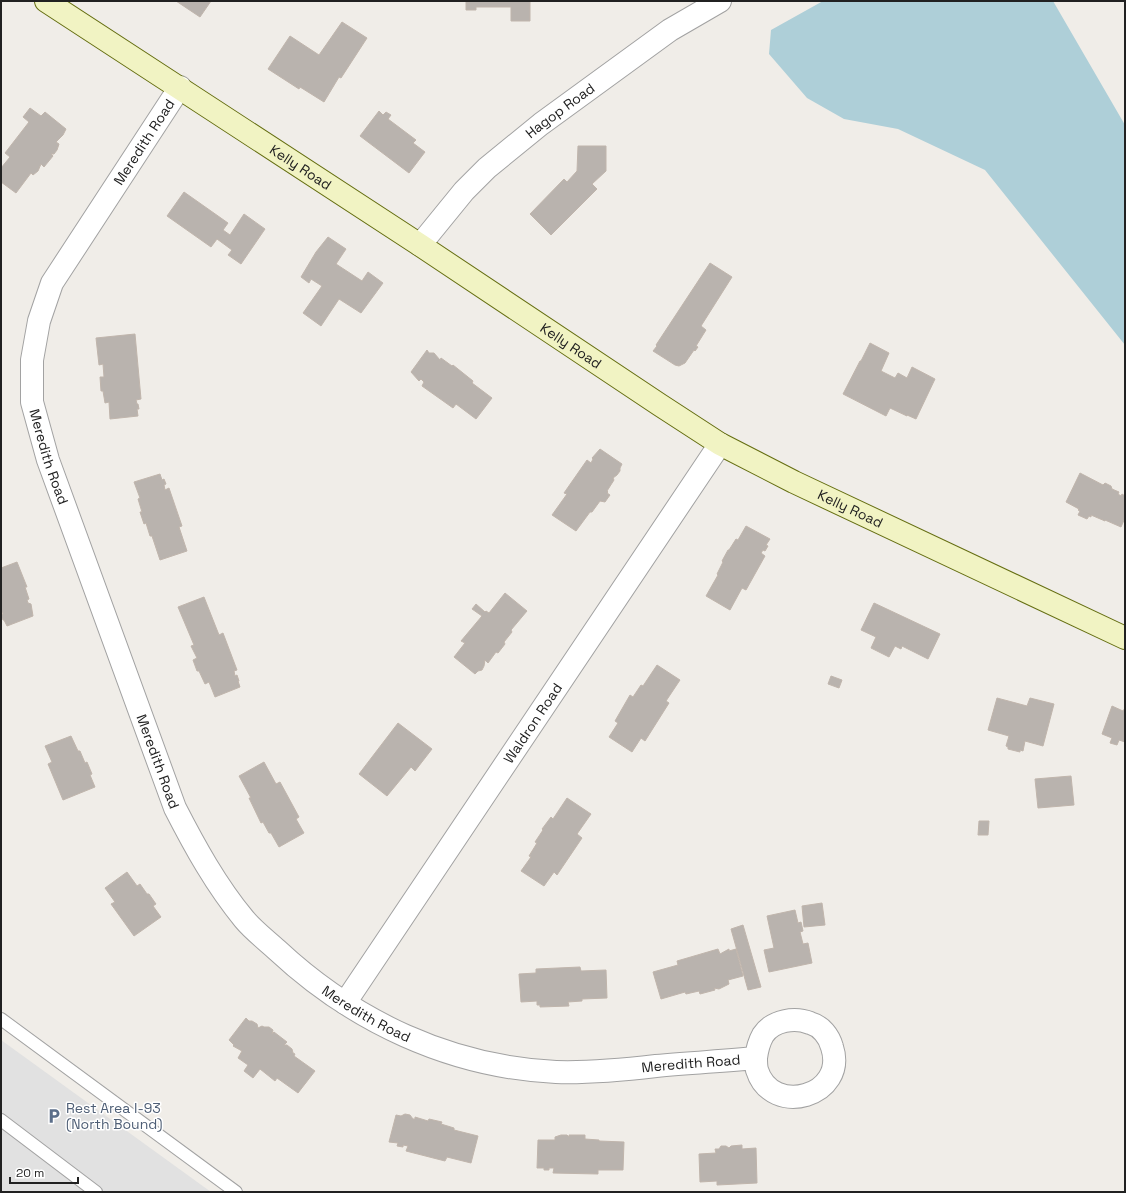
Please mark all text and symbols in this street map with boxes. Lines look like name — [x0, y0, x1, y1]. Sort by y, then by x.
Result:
street label: Hagop Road — [522, 79, 598, 142]
street label: Meredith Road — [109, 96, 179, 188]
street label: Kelly Road — [266, 140, 335, 194]
street label: Kelly Road — [537, 319, 605, 373]
street label: Meredith Road — [25, 407, 72, 507]
street label: Kelly Road — [815, 485, 886, 532]
street label: Waldron Road — [499, 680, 566, 767]
street label: Meredith Road — [133, 712, 184, 811]
street label: Meredith Road — [319, 981, 413, 1046]
street label: Meredith Road — [640, 1050, 741, 1077]
place label: Rest Area I-93 (North Bound) — [66, 1099, 163, 1133]
parking icon: Rest Area I-93 (North Bound) — [45, 1107, 63, 1125]
scale bar — [10, 1159, 78, 1185]
text: 20 m — [16, 1165, 44, 1181]

